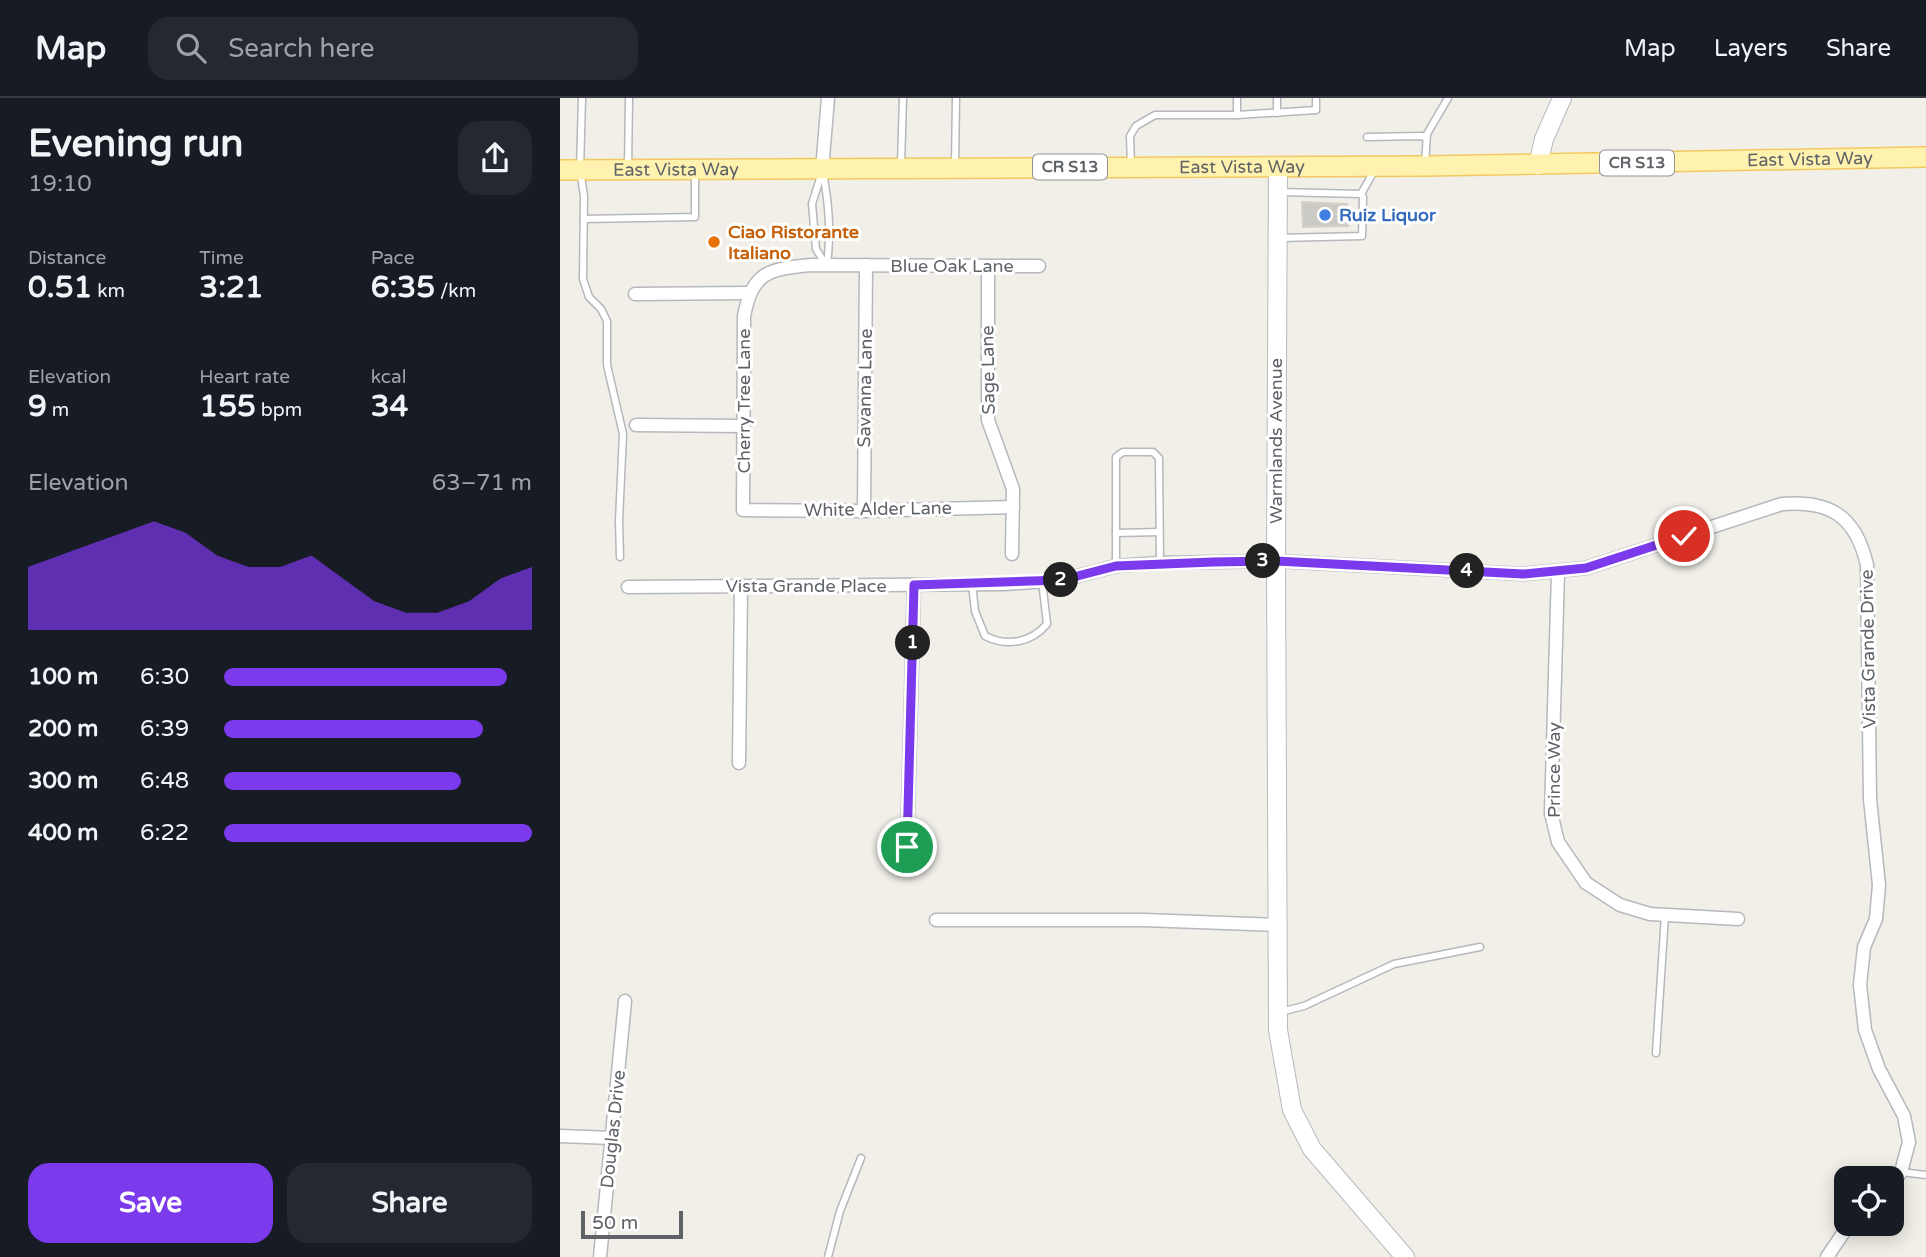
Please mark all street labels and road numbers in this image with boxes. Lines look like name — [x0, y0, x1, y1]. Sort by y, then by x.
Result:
street label: East Vista Way — [1747, 147, 1873, 171]
road number: CR S13 — [1600, 151, 1674, 176]
road number: CR S13 — [1033, 155, 1107, 180]
street label: East Vista Way — [1179, 156, 1305, 178]
street label: East Vista Way — [613, 158, 739, 181]
street label: Blue Oak Lane — [890, 255, 1014, 277]
street label: Sage Lane — [976, 325, 1000, 415]
street label: Savanna Lane — [853, 328, 877, 448]
street label: Cherry Tree Lane — [733, 329, 755, 474]
street label: Warmlands Avenue — [1265, 358, 1287, 524]
street label: White Alder Lane — [804, 497, 952, 521]
street label: Vista Grande Drive — [1856, 569, 1880, 729]
street label: Vista Grande Place — [725, 575, 887, 597]
street label: Prince Way — [1543, 722, 1565, 818]
street label: Douglas Drive — [596, 1069, 630, 1189]

